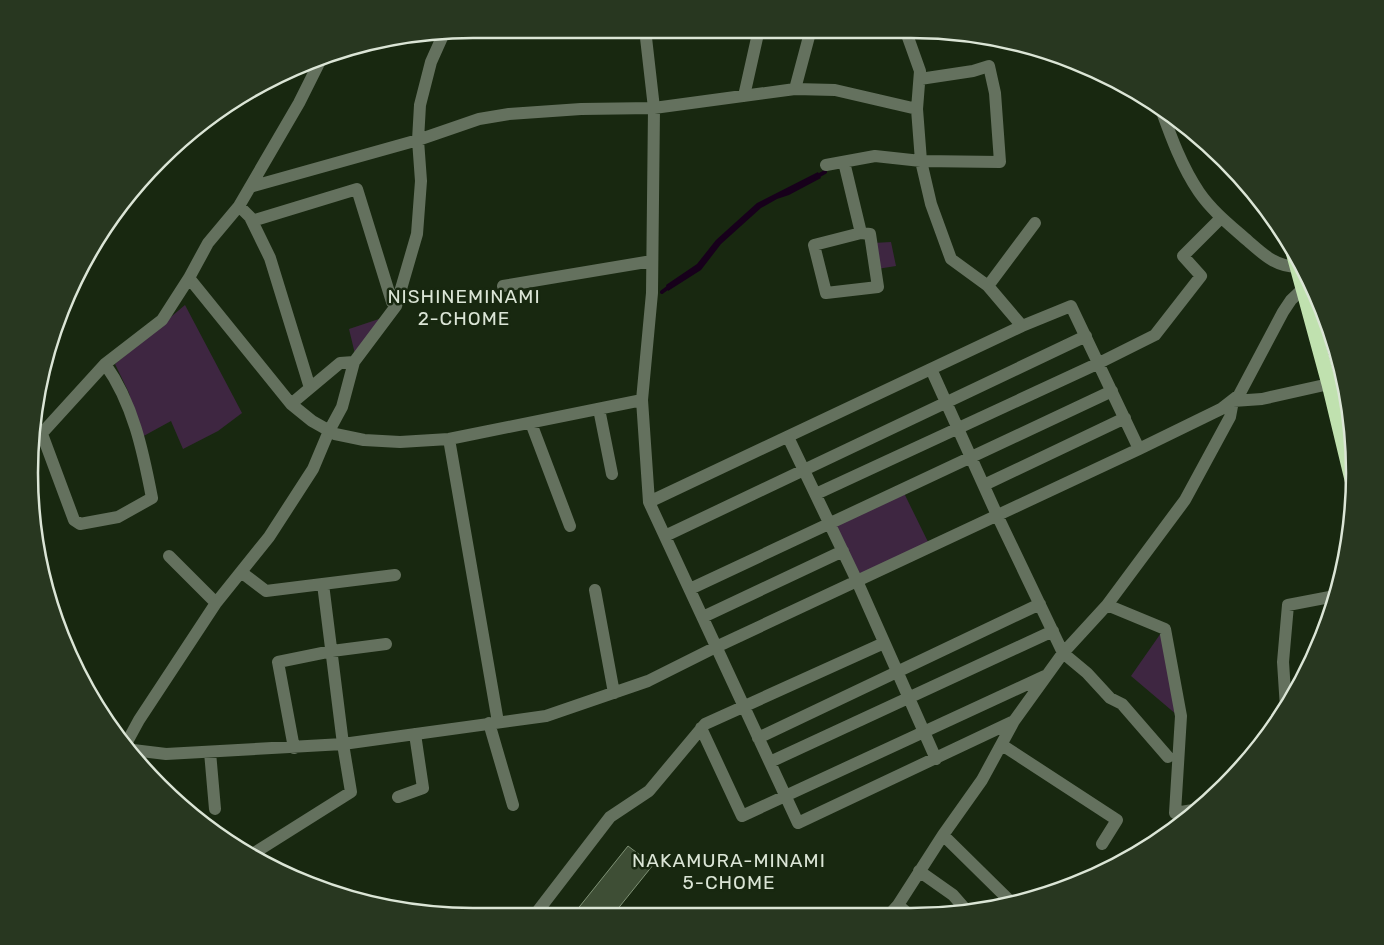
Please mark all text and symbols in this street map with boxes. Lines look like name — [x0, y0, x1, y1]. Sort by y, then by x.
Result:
district label: NISHINEMINAMI 2-CHOME — [387, 285, 541, 330]
district label: NAKAMURA-MINAMI 5-CHOME — [632, 849, 826, 894]

